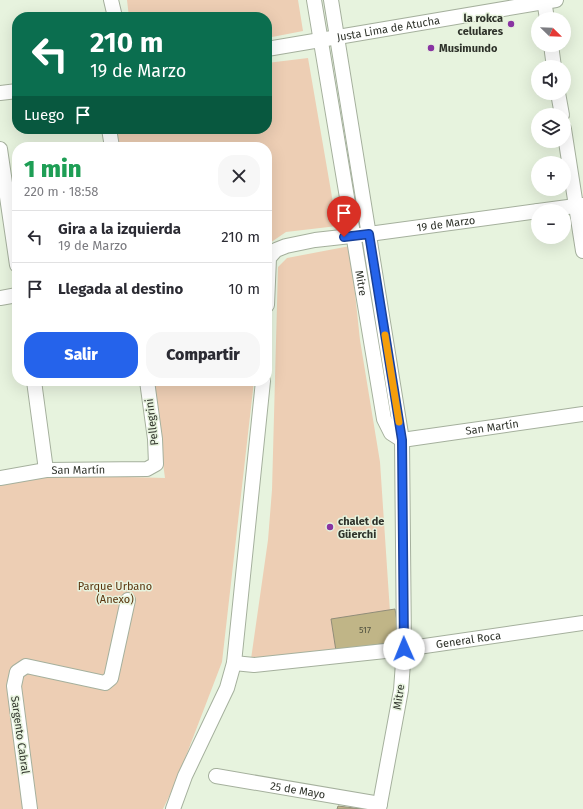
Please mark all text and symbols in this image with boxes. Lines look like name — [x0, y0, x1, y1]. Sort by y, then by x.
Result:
place label: la rokca celulares — [458, 12, 504, 38]
north arrow — [531, 12, 571, 52]
map controls — [531, 12, 571, 244]
street label: Justa Lima de Atucha — [336, 13, 441, 44]
marker: la rokca celulares — [506, 19, 516, 29]
text: 210 m — [90, 26, 164, 59]
icon: left — [24, 28, 76, 80]
place label: Musimundo — [439, 42, 498, 55]
marker: Musimundo — [426, 43, 436, 53]
text: 19 de Marzo — [90, 60, 186, 82]
button: sound — [531, 60, 571, 100]
icon: arrive — [72, 104, 94, 126]
text: Luego — [24, 106, 64, 124]
button: layers — [531, 108, 571, 148]
text: 1 min — [24, 155, 82, 183]
button: close — [218, 155, 260, 197]
button: + — [531, 156, 571, 196]
text: 220 m · 18:58 — [24, 184, 98, 199]
pin — [327, 196, 361, 237]
icon: arrive — [333, 202, 355, 224]
button: − — [531, 204, 571, 244]
street label: 19 de Marzo — [416, 213, 476, 234]
text: Gira a la izquierda — [58, 220, 181, 238]
icon: left — [24, 226, 46, 248]
text: 210 m — [221, 228, 260, 246]
text: 19 de Marzo — [58, 238, 127, 253]
street label: Mitre — [353, 269, 370, 297]
icon: arrive — [24, 278, 46, 300]
text: Llegada al destino — [58, 280, 183, 298]
text: 10 m — [228, 280, 260, 298]
button: Salir — [24, 332, 138, 378]
button: Compartir — [146, 332, 260, 378]
street label: Pellegrini — [143, 398, 161, 446]
street label: San Martín — [465, 417, 520, 437]
street label: San Martín — [51, 463, 105, 476]
place label: chalet de Güerchi — [338, 515, 384, 541]
marker: chalet de Güerchi — [325, 522, 335, 532]
park label: Parque Urbano (Anexo) — [78, 580, 152, 606]
house number: 517 — [359, 625, 371, 635]
position arrow — [383, 628, 425, 670]
street label: General Roca — [435, 629, 502, 651]
street label: Mitre — [391, 683, 407, 711]
street label: Sargento Cabral — [8, 695, 32, 775]
street label: 25 de Mayo — [269, 779, 326, 801]

